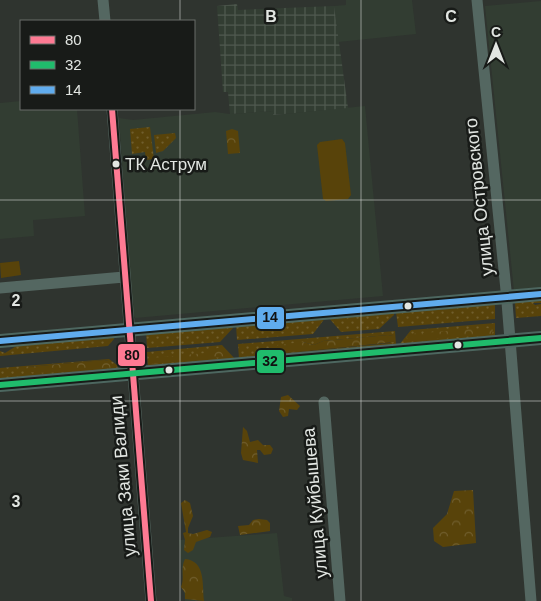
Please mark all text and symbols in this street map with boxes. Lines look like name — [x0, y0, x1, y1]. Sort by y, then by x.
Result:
text: B — [265, 8, 277, 25]
text: C — [445, 8, 457, 25]
legend — [20, 20, 195, 110]
north arrow — [471, 20, 521, 70]
text: С — [491, 24, 501, 40]
text: 80 — [65, 31, 82, 48]
text: 32 — [65, 56, 82, 73]
text: 14 — [65, 81, 82, 98]
street label: улица Островского — [461, 117, 497, 277]
place label: ТК Аструм — [125, 155, 207, 174]
marker: ТК Аструм — [111, 159, 121, 169]
text: 2 — [12, 292, 21, 309]
unlabelled marker — [403, 301, 413, 311]
line badge: 14 — [256, 306, 285, 330]
text: 14 — [262, 309, 278, 325]
unlabelled marker — [453, 340, 463, 350]
line badge: 80 — [117, 343, 146, 367]
text: 80 — [124, 347, 140, 363]
line badge: 32 — [256, 349, 285, 374]
text: 32 — [262, 353, 278, 369]
unlabelled marker — [164, 365, 174, 375]
street label: улица Заки Валиди — [106, 395, 140, 557]
street label: улица Куйбышева — [298, 426, 332, 579]
text: 3 — [12, 493, 21, 510]

